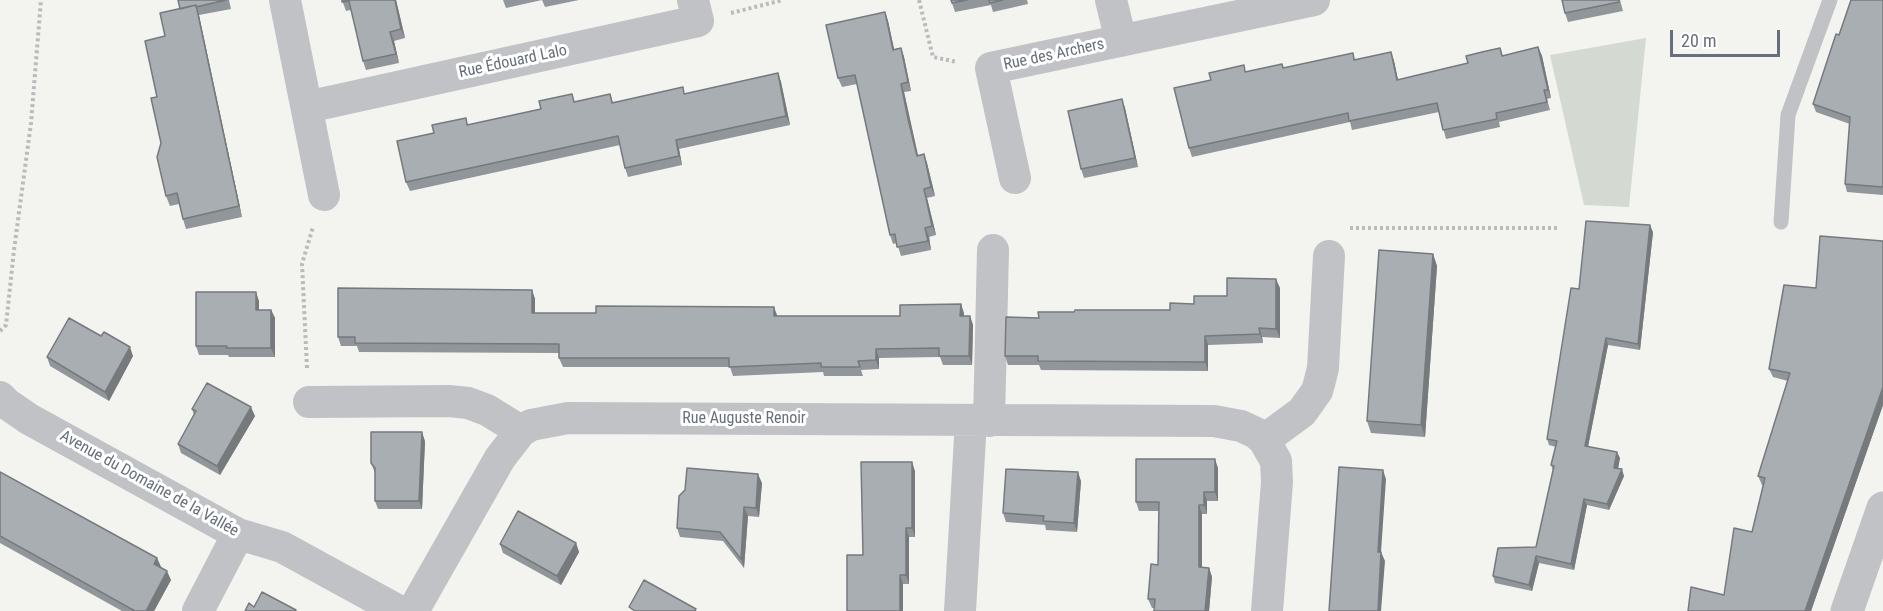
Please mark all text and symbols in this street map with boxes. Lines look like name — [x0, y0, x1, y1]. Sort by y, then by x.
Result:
scale bar — [1673, 18, 1782, 56]
text: 20 m — [1681, 30, 1716, 51]
street label: Rue des Archers — [1002, 35, 1106, 75]
street label: Rue Édouard Lalo — [457, 41, 569, 83]
street label: Rue Auguste Renoir — [682, 409, 806, 429]
street label: Avenue du Domaine de la Vallée — [56, 427, 242, 541]

